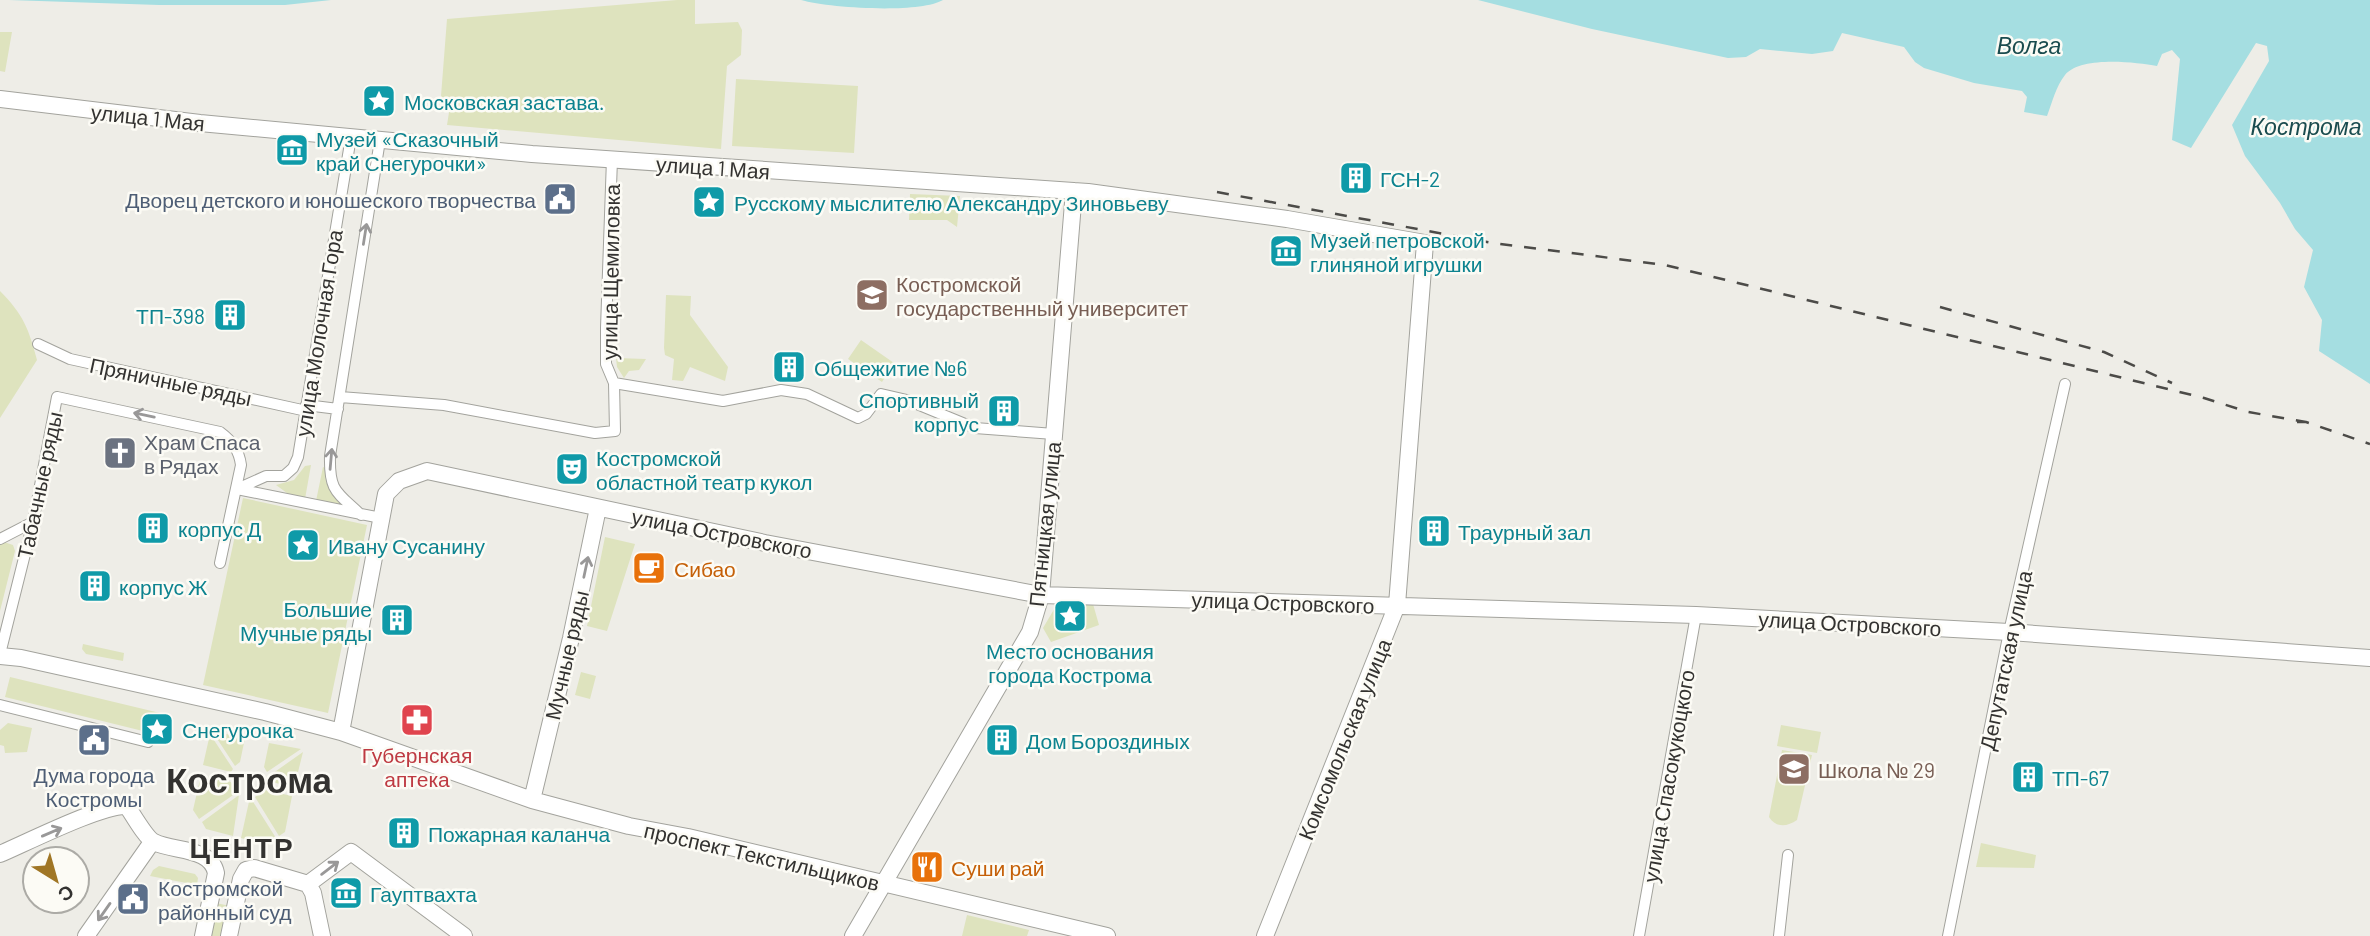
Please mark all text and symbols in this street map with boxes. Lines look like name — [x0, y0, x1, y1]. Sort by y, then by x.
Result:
water label: Волга — [1997, 31, 2061, 59]
place icon: Московская застава. — [360, 82, 398, 120]
place label: Московская застава. — [404, 89, 605, 114]
street label: улица 1 Мая — [90, 99, 206, 135]
water label: Кострома — [2251, 112, 2361, 140]
place label: Музей «Сказочный край Снегурочки» — [316, 126, 499, 175]
museum icon: Музей «Сказочный край Снегурочки» — [273, 131, 311, 169]
street label: улица 1 Мая — [655, 151, 771, 183]
building icon: ГСН-2 — [1337, 159, 1375, 197]
place label: ГСН-2 — [1380, 166, 1440, 191]
public building icon: Дворец детского и юношеского творчества — [541, 180, 579, 218]
street label: улица Щемиловка — [596, 183, 624, 360]
place icon: Русскому мыслителю Александру Зиновьеву — [690, 183, 728, 221]
place label: Дворец детского и юношеского творчества — [125, 187, 536, 212]
place label: Русскому мыслителю Александру Зиновьеву — [734, 190, 1169, 215]
one-way arrow — [359, 223, 372, 246]
street label: улица Молочная Гора — [289, 227, 347, 438]
place label: Музей петровской глиняной игрушки — [1310, 227, 1485, 276]
museum icon: Музей петровской глиняной игрушки — [1267, 232, 1305, 270]
place label: Костромской государственный университет — [896, 271, 1188, 320]
school or university icon: Костромской государственный университет — [853, 276, 891, 314]
building icon: ТП-398 — [211, 296, 249, 334]
place label: ТП-398 — [136, 303, 205, 328]
building icon: Общежитие №6 — [770, 348, 808, 386]
street label: Пряничные ряды — [88, 352, 254, 410]
place label: Общежитие №6 — [814, 355, 967, 380]
place label: Спортивный корпус — [859, 387, 979, 436]
building icon: Спортивный корпус — [985, 392, 1023, 430]
one-way arrow — [133, 407, 156, 421]
street label: Табачные ряды — [11, 409, 67, 561]
place label: Храм Спаса в Рядах — [144, 429, 261, 478]
church icon: Храм Спаса в Рядах — [101, 434, 139, 472]
street label: Пятницкая улица — [1023, 440, 1065, 608]
place label: Костромской областной театр кукол — [596, 445, 813, 494]
one-way arrow — [325, 448, 338, 470]
theatre icon: Костромской областной театр кукол — [553, 450, 591, 488]
street label: улица Островского — [630, 503, 814, 563]
building icon: корпус Д — [134, 509, 172, 547]
building icon: Траурный зал — [1415, 512, 1453, 550]
place label: корпус Д — [178, 516, 261, 541]
place label: Траурный зал — [1458, 519, 1591, 544]
place icon: Ивану Сусанину — [284, 526, 322, 564]
place label: Ивану Сусанину — [328, 533, 486, 558]
cafe icon: Сибао — [630, 549, 668, 587]
one-way arrow — [579, 556, 593, 579]
place label: Сибао — [674, 556, 736, 581]
building icon: корпус Ж — [76, 567, 114, 605]
street label: Депутатская улица — [1974, 568, 2036, 752]
place label: корпус Ж — [119, 574, 208, 599]
street label: улица Островского — [1191, 586, 1375, 618]
street label: Мучные ряды — [539, 588, 593, 722]
place label: Большие Мучные ряды — [240, 596, 372, 645]
place icon: Место основания города Кострома — [1051, 597, 1089, 635]
building icon: Большие Мучные ряды — [378, 601, 416, 639]
street label: улица Островского — [1758, 606, 1942, 640]
street label: Комсомольская улица — [1292, 634, 1396, 843]
place label: Место основания города Кострома — [986, 638, 1154, 687]
street label: улица Спасокукоцкого — [1637, 668, 1699, 884]
pharmacy icon: Губернская аптека — [398, 701, 436, 739]
place icon: Снегурочка — [138, 710, 176, 748]
place label: Снегурочка — [182, 717, 294, 742]
public building icon: Дума города Костромы — [75, 721, 113, 759]
building icon: Дом Бороздиных — [983, 721, 1021, 759]
place label: Дом Бороздиных — [1026, 728, 1190, 753]
place label: Губернская аптека — [362, 742, 472, 791]
school or university icon: Школа № 29 — [1775, 750, 1813, 788]
place label: Школа № 29 — [1818, 757, 1935, 782]
district label: Кострома — [166, 758, 333, 800]
building icon: ТП-67 — [2009, 758, 2047, 796]
place label: Дума города Костромы — [34, 762, 155, 811]
place label: ТП-67 — [2052, 765, 2109, 790]
building icon: Пожарная каланча — [385, 814, 423, 852]
street label: проспект Текстильщиков — [642, 817, 882, 895]
place label: Пожарная каланча — [428, 821, 611, 846]
one-way arrow — [41, 825, 62, 838]
district label: ЦЕНТР — [189, 830, 295, 864]
north arrow — [21, 845, 91, 915]
restaurant icon: Суши рай — [908, 848, 946, 886]
place label: Суши рай — [951, 855, 1045, 880]
one-way arrow — [320, 861, 339, 876]
museum icon: Гауптвахта — [327, 874, 365, 912]
place label: Костромской районный суд — [158, 875, 292, 924]
public building icon: Костромской районный суд — [114, 880, 152, 918]
text: С — [54, 881, 79, 907]
place label: Гауптвахта — [370, 881, 477, 906]
one-way arrow — [96, 902, 111, 921]

